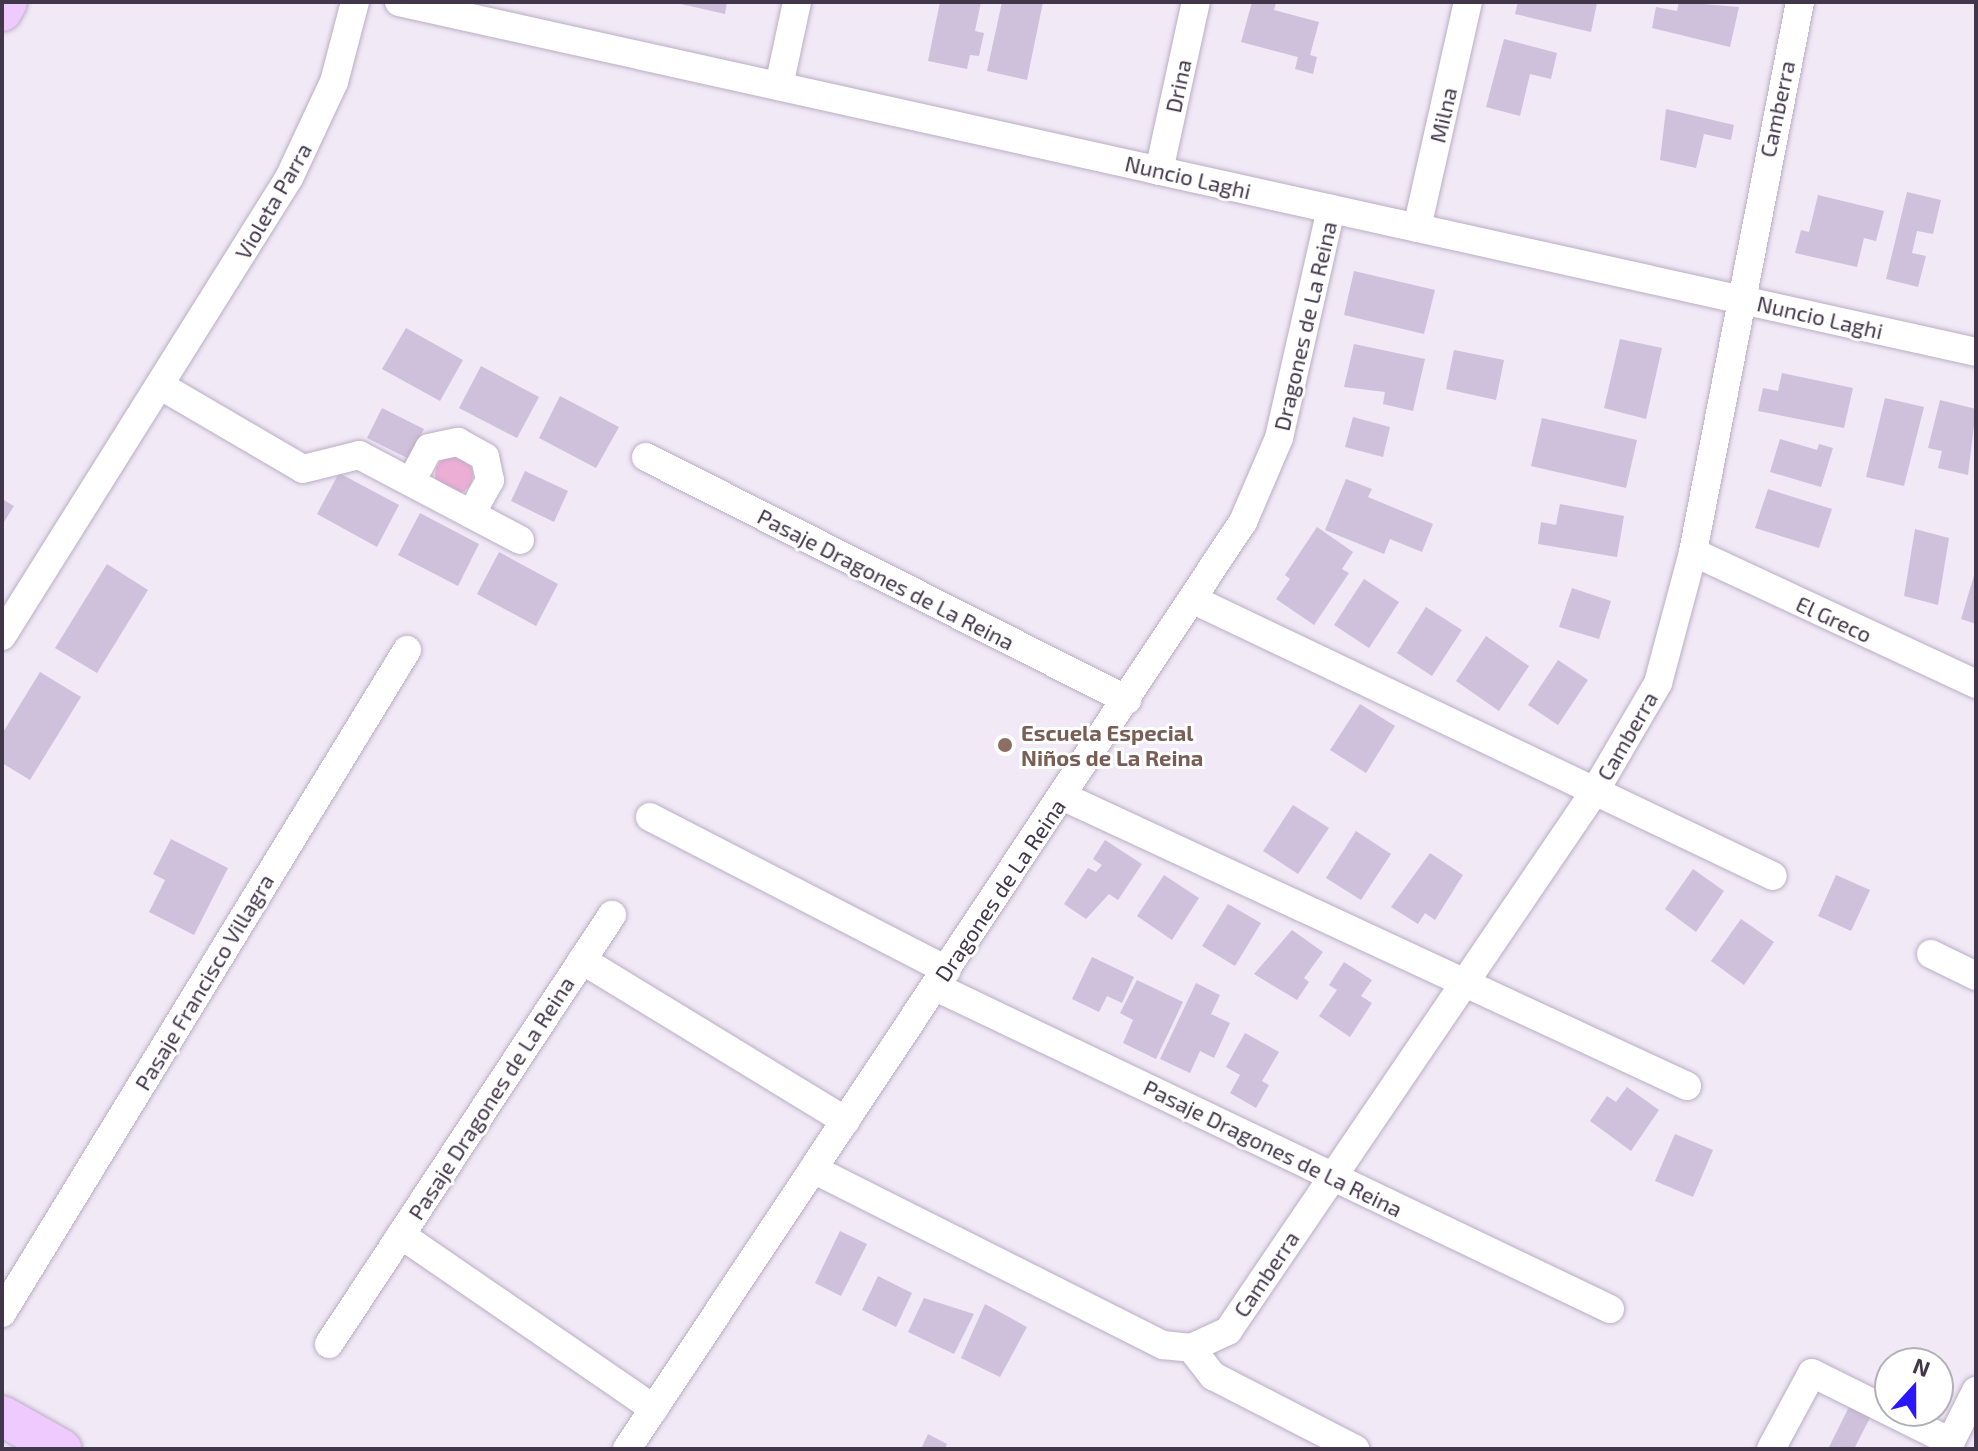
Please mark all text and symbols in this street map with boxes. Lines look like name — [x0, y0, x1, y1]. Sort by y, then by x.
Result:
street label: Drina — [1160, 57, 1196, 115]
street label: Camberra — [1754, 58, 1800, 160]
street label: Milna — [1424, 85, 1462, 145]
street label: Violeta Parra — [229, 138, 317, 264]
street label: Nuncio Laghi — [1123, 150, 1253, 204]
street label: Dragones de La Reina — [1268, 219, 1342, 433]
street label: Nuncio Laghi — [1755, 290, 1885, 344]
street label: Pasaje Dragones de La Reina — [753, 503, 1019, 655]
street label: El Greco — [1792, 590, 1876, 648]
street label: Camberra — [1591, 687, 1663, 785]
place label: Escuela Especial Niños de La Reina — [1021, 719, 1203, 770]
marker: Escuela Especial Niños de La Reina — [996, 736, 1014, 754]
street label: Dragones de La Reina — [929, 794, 1071, 986]
street label: Pasaje Francisco Villagra — [129, 869, 279, 1095]
street label: Pasaje Dragones de La Reina — [402, 971, 580, 1225]
street label: Pasaje Dragones de La Reina — [1139, 1074, 1407, 1222]
street label: Camberra — [1228, 1226, 1304, 1322]
north arrow — [1874, 1347, 1954, 1427]
text: N — [1910, 1351, 1934, 1381]

